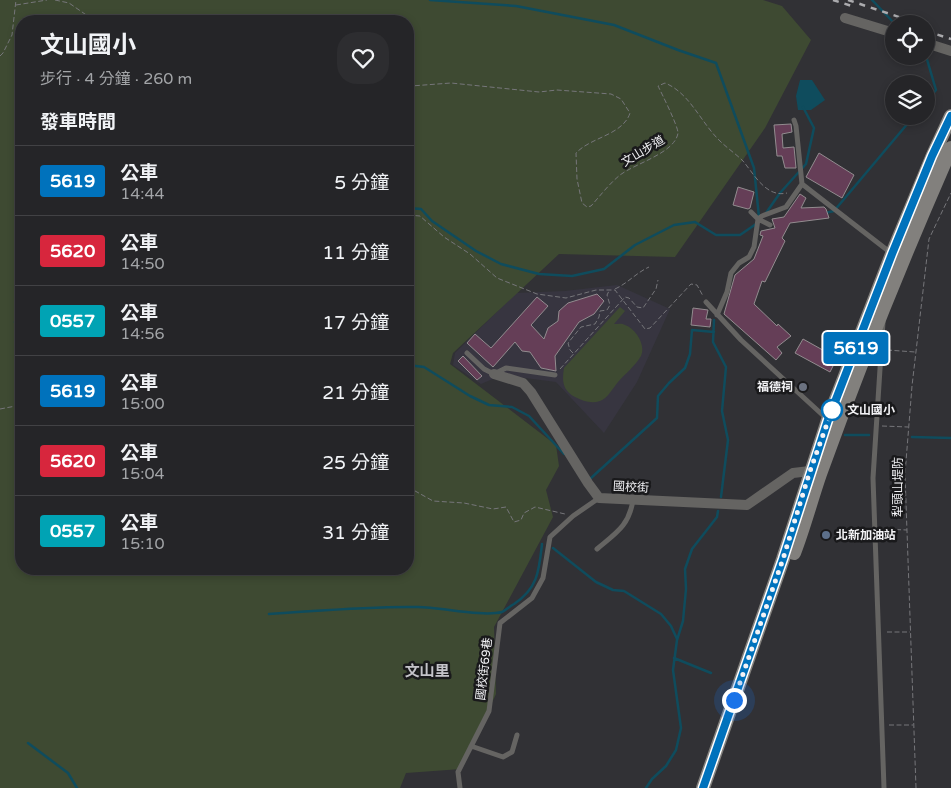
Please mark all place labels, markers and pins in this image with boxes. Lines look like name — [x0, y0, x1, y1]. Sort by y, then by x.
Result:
place label: 福德祠 — [757, 380, 793, 394]
marker: 福德祠 — [797, 381, 809, 393]
marker: 文山國小 — [821, 399, 843, 421]
place label: 文山國小 — [847, 403, 895, 417]
place label: 北新加油站 — [836, 528, 896, 542]
marker: 北新加油站 — [820, 529, 832, 541]

